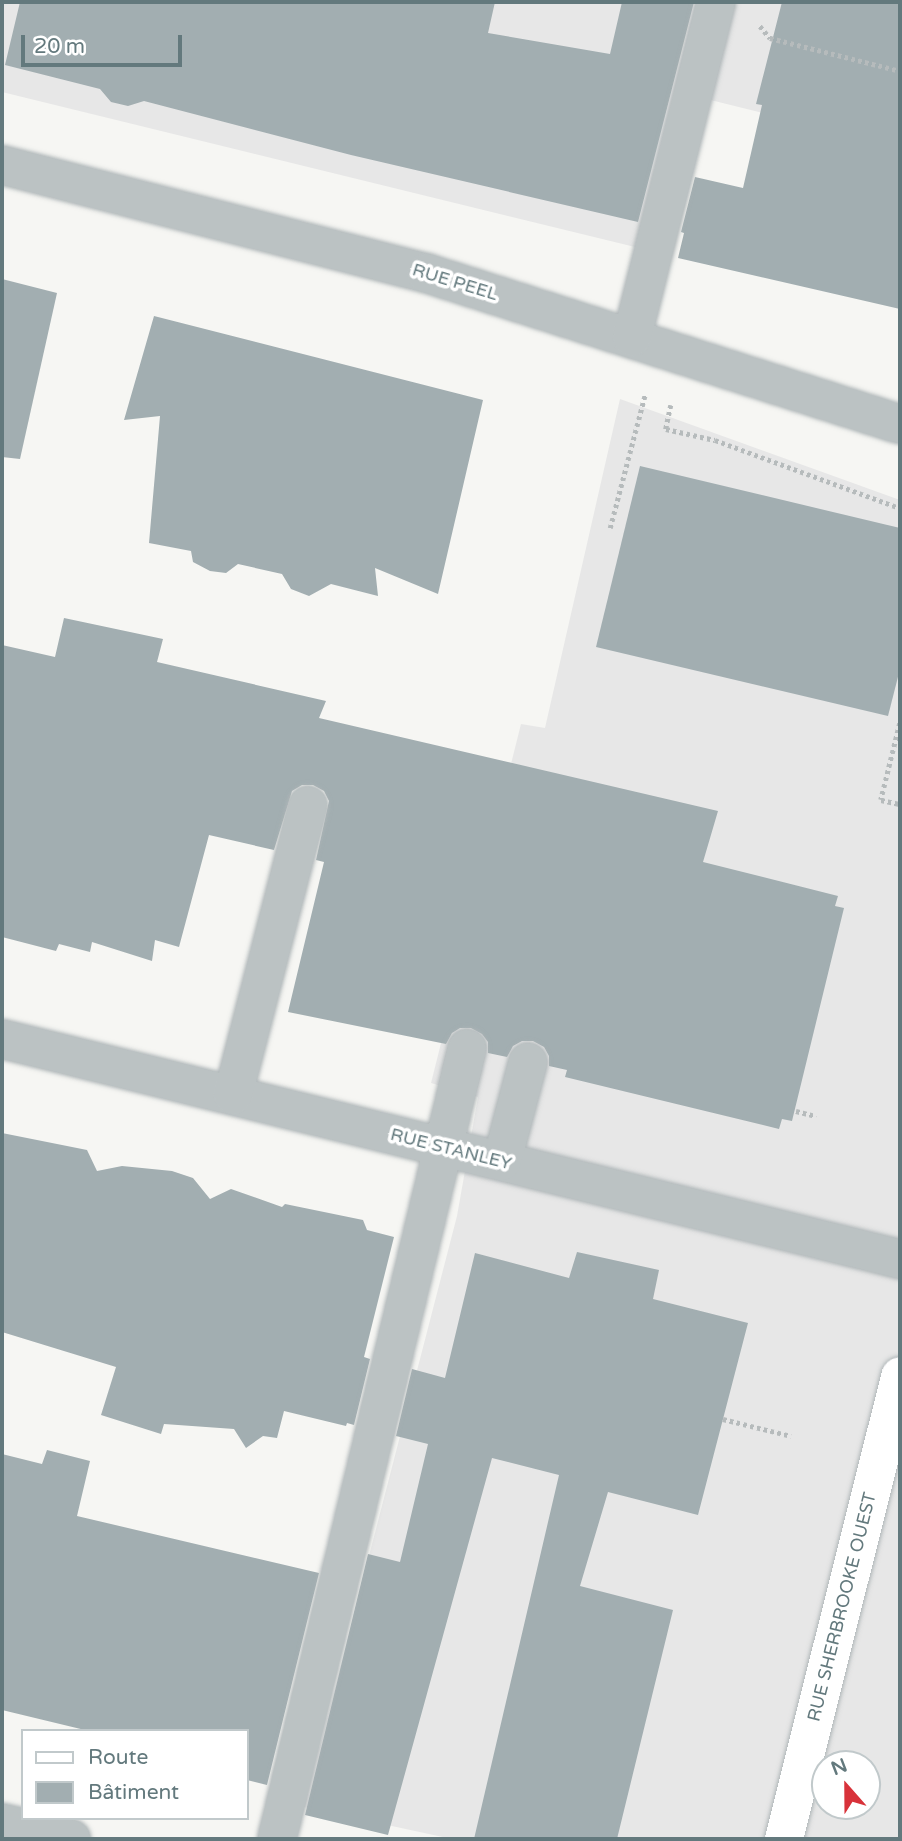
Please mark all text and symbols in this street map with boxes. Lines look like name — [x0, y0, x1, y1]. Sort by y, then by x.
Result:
scale bar — [24, 21, 186, 65]
text: 20 m — [34, 34, 85, 59]
street label: RUE PEEL — [410, 259, 500, 305]
street label: RUE STANLEY — [388, 1124, 514, 1174]
street label: RUE SHERBROOKE OUEST — [803, 1490, 881, 1724]
legend — [21, 1729, 248, 1820]
text: Route — [88, 1745, 148, 1770]
north arrow — [811, 1750, 881, 1820]
text: N — [828, 1754, 850, 1780]
text: Bâtiment — [88, 1780, 179, 1805]

